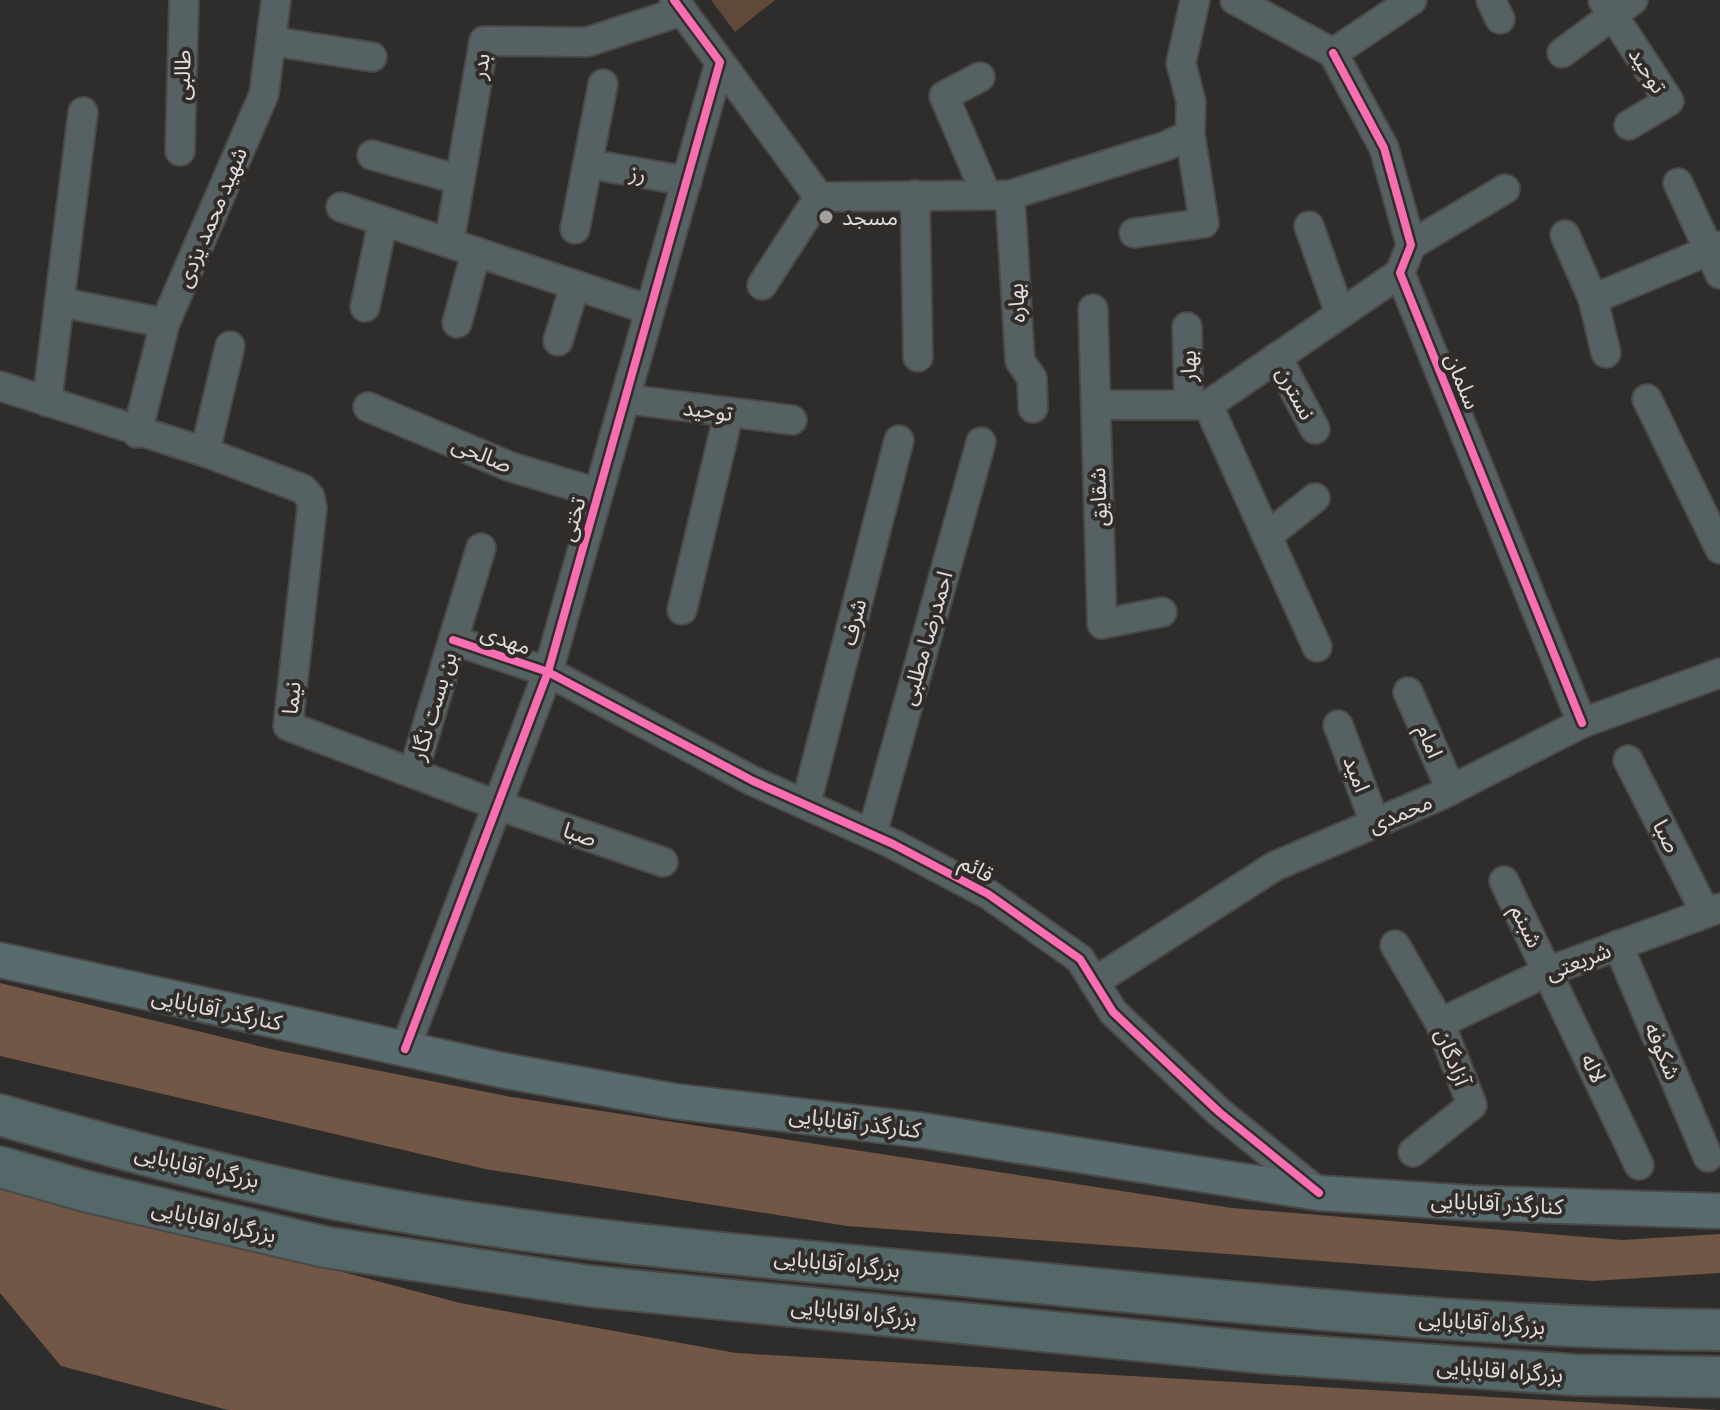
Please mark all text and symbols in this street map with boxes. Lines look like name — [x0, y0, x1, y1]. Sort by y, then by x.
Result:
street label: توحید — [1623, 41, 1673, 99]
street label: طالبی — [168, 49, 196, 101]
street label: بدر — [464, 51, 496, 82]
street label: شهید محمد یزدی — [169, 143, 253, 291]
street label: رز — [627, 158, 648, 188]
place label: مسجد — [842, 203, 898, 231]
marker: مسجد — [817, 208, 835, 226]
street label: بهاره — [1001, 283, 1031, 323]
street label: سلمان — [1439, 349, 1487, 413]
street label: بهار — [1174, 350, 1202, 383]
street label: نسترن — [1270, 361, 1322, 425]
street label: توحید — [682, 393, 734, 427]
street label: صالحی — [448, 429, 516, 479]
street label: شقایق — [1083, 467, 1113, 527]
street label: تختی — [552, 494, 592, 544]
street label: احمدرضا مطلبی — [893, 568, 959, 708]
street label: شرف — [834, 596, 872, 648]
street label: مهدی — [477, 617, 535, 661]
street label: بن بست نگار — [403, 649, 463, 764]
street label: نیما — [275, 680, 307, 716]
street label: امام — [1408, 720, 1449, 763]
street label: امید — [1337, 752, 1377, 796]
street label: محمدی — [1364, 787, 1436, 839]
street label: صبا — [559, 815, 601, 853]
street label: صبا — [1647, 815, 1687, 857]
street label: قائم — [954, 847, 999, 891]
street label: شبنم — [1502, 900, 1549, 954]
street label: شریعتی — [1541, 936, 1615, 986]
street label: کنارگذر آقابابایی — [149, 982, 286, 1037]
street label: شکوفه — [1639, 1018, 1687, 1084]
street label: آزادگان — [1429, 1024, 1477, 1091]
street label: لاله — [1575, 1049, 1613, 1087]
street label: کنارگذر آقابابایی — [788, 1100, 923, 1144]
street label: بزرگراه آقابابایی — [132, 1138, 262, 1194]
street label: کنارگذر آقابابایی — [1430, 1186, 1565, 1220]
street label: بزرگراه اقابابایی — [149, 1193, 279, 1249]
street label: بزرگراه آقابابایی — [773, 1242, 901, 1284]
street label: بزرگراه اقابابایی — [790, 1291, 918, 1333]
street label: بزرگراه آقابابایی — [1418, 1304, 1546, 1340]
street label: بزرگراه اقابابایی — [1436, 1352, 1564, 1388]

